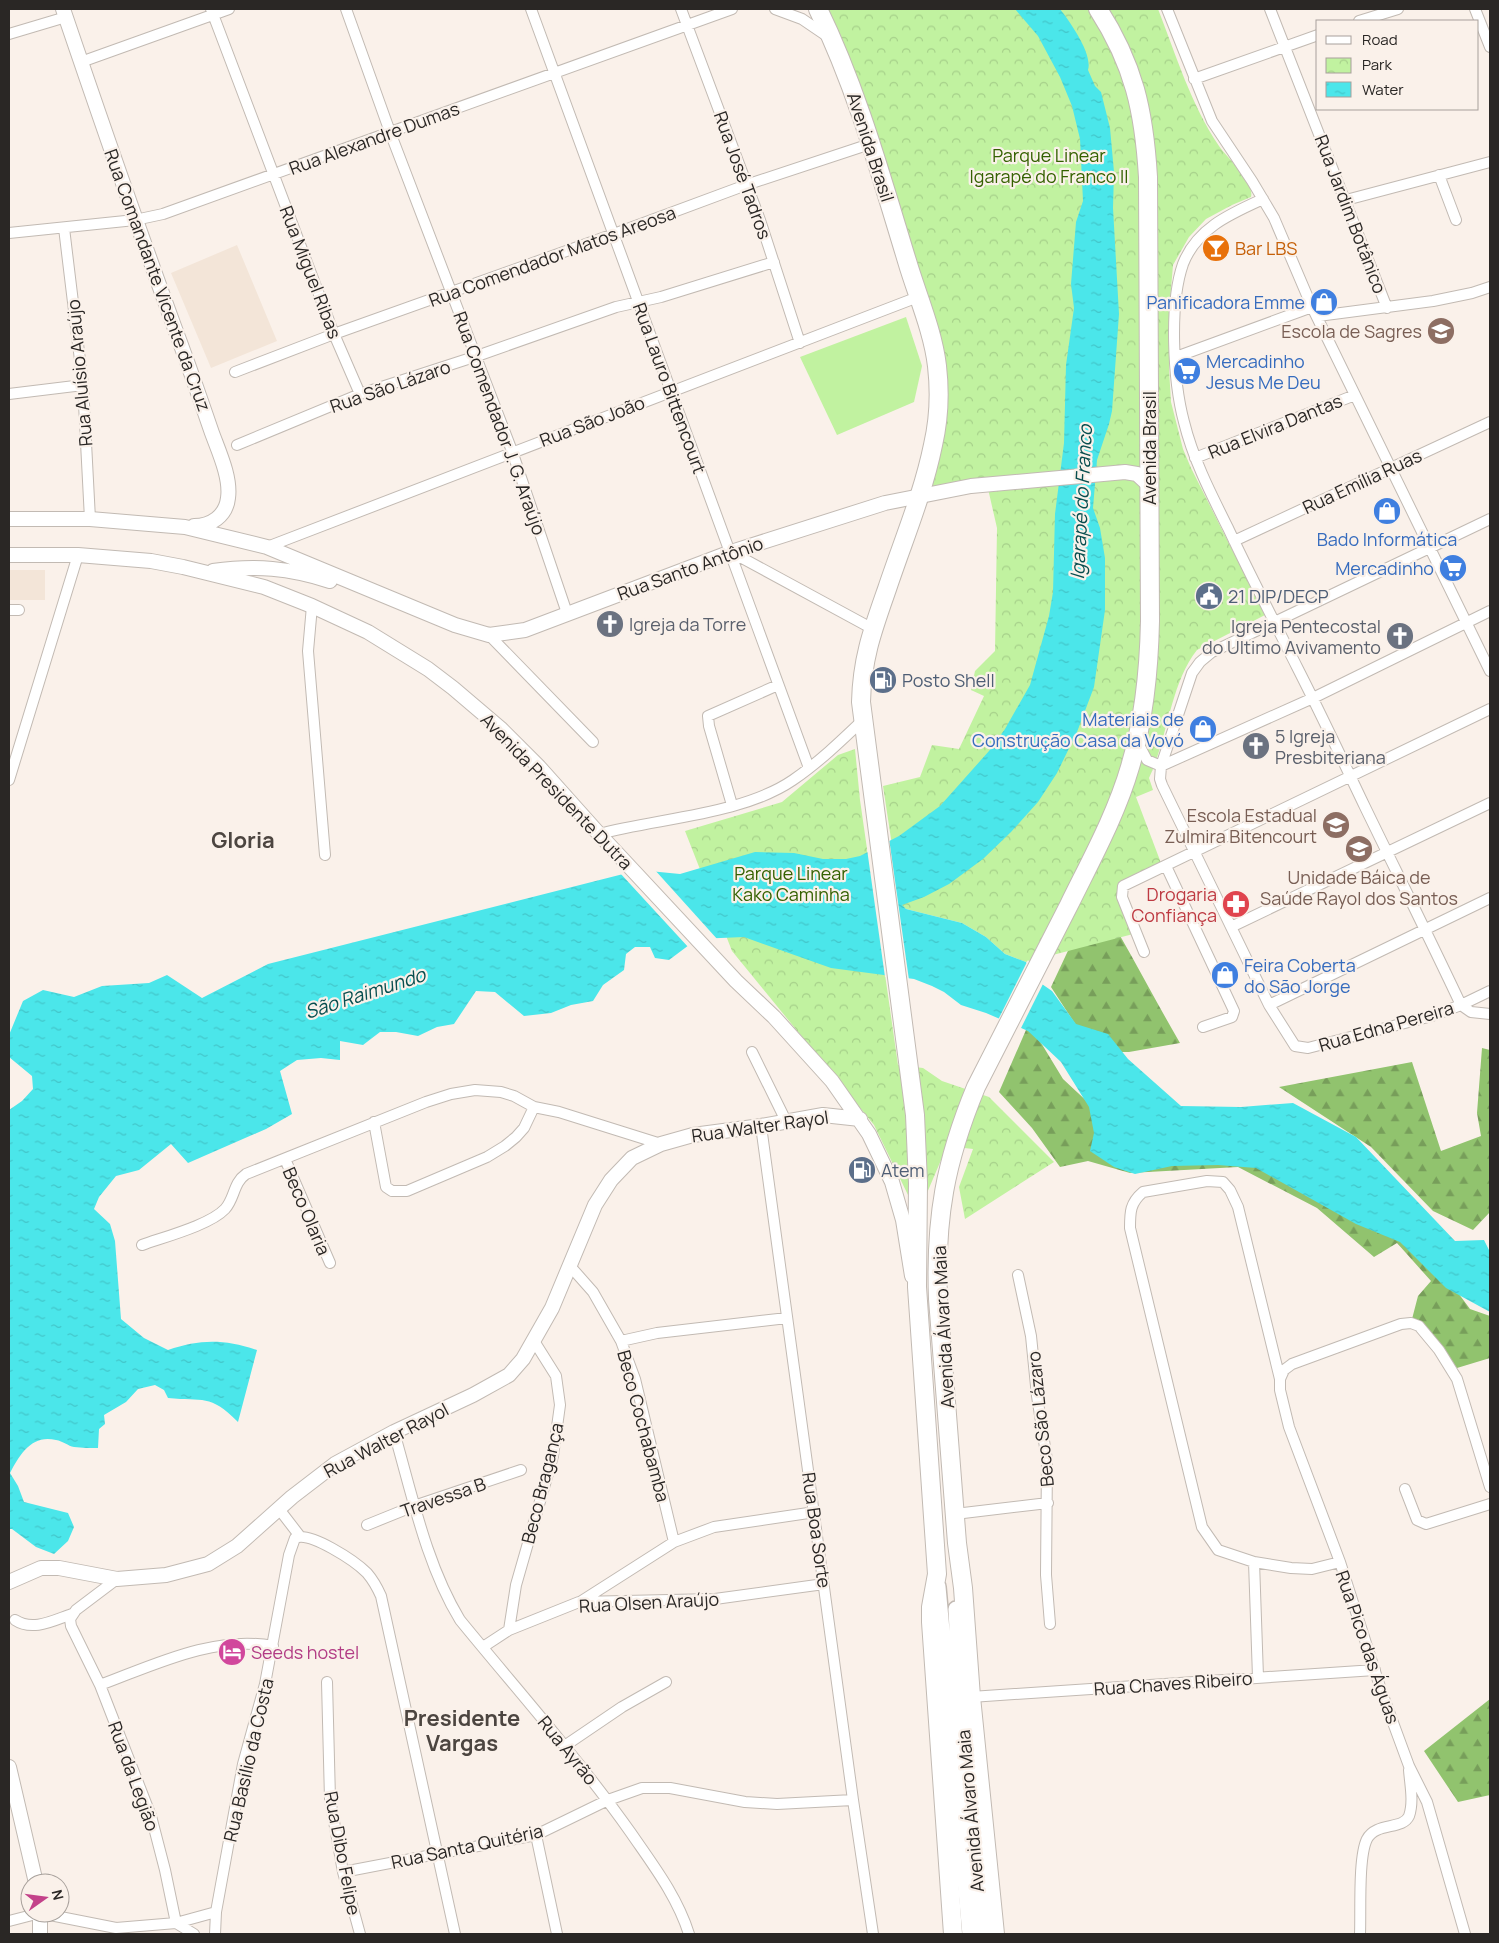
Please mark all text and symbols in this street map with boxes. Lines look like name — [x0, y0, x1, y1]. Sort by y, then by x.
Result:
legend — [1316, 20, 1479, 110]
text: Road — [1362, 29, 1398, 50]
text: Park — [1362, 54, 1392, 75]
text: Water — [1362, 79, 1404, 100]
street label: Avenida Brasil — [842, 89, 900, 205]
street label: Rua Alexandre Dumas — [285, 96, 463, 180]
street label: Rua José Tadros — [709, 108, 777, 242]
street label: Rua Jardim Botânico — [1310, 131, 1392, 297]
park label: Parque Linear Igarapé do Franco II — [970, 143, 1128, 188]
street label: Rua Comandante Vicente da Cruz — [99, 145, 217, 415]
street label: Rua Comendador Matos Areosa — [425, 200, 679, 312]
street label: Rua Miguel Ribas — [275, 202, 347, 342]
bar icon: Bar LBS — [1201, 233, 1231, 263]
place label: Bar LBS — [1235, 236, 1297, 260]
shop icon: Panificadora Emme — [1309, 287, 1339, 317]
place label: Panificadora Emme — [1147, 290, 1305, 314]
street label: Rua Aluísio Araújo — [61, 299, 97, 447]
street label: Rua Lauro Bittencourt — [628, 299, 712, 477]
street label: Rua Comendador J. G. Araújo — [448, 308, 552, 538]
school or university icon: Escola de Sagres — [1426, 316, 1456, 346]
place label: Escola de Sagres — [1281, 319, 1422, 343]
place label: Mercadinho Jesus Me Deu — [1206, 349, 1321, 394]
street label: Rua São Lázaro — [326, 354, 454, 418]
supermarket icon: Mercadinho Jesus Me Deu — [1172, 356, 1202, 386]
street label: Rua Elvira Dantas — [1204, 388, 1346, 464]
street label: Rua São João — [536, 390, 648, 452]
street label: Avenida Brasil — [1137, 391, 1161, 505]
water label: Igarapé do Franco — [1064, 422, 1098, 580]
street label: Rua Emília Ruas — [1299, 443, 1425, 519]
shop icon: Bado Informática — [1372, 496, 1402, 526]
place label: Bado Informática — [1317, 527, 1457, 551]
street label: Rua Santo Antônio — [614, 530, 766, 606]
supermarket icon: Mercadinho — [1438, 553, 1468, 583]
place label: Mercadinho — [1335, 556, 1434, 580]
public building icon: 21 DIP/DECP — [1194, 581, 1224, 611]
place label: 21 DIP/DECP — [1228, 584, 1329, 608]
church icon: Igreja da Torre — [595, 609, 625, 639]
place label: Igreja da Torre — [629, 612, 746, 636]
place label: Igreja Pentecostal do Ultimo Avivamento — [1202, 614, 1381, 659]
church icon: Igreja Pentecostal do Ultimo Avivamento — [1385, 621, 1415, 651]
fuel station icon: Posto Shell — [868, 665, 898, 695]
place label: Posto Shell — [902, 668, 995, 692]
place label: Materiais de Construção Casa da Vovó — [972, 707, 1184, 752]
street label: Avenida Presidente Dutra — [476, 708, 638, 874]
shop icon: Materiais de Construção Casa da Vovó — [1188, 714, 1218, 744]
place label: 5 Igreja Presbiteriana — [1275, 724, 1386, 769]
church icon: 5 Igreja Presbiteriana — [1241, 731, 1271, 761]
place label: Escola Estadual Zulmira Bitencourt — [1164, 803, 1317, 848]
school or university icon: Escola Estadual Zulmira Bitencourt — [1321, 810, 1351, 840]
district label: Gloria — [211, 825, 275, 855]
school or university icon: Unidade Báica de Saúde Rayol dos Santos — [1344, 834, 1374, 864]
park label: Parque Linear Kako Caminha — [732, 861, 850, 906]
place label: Unidade Báica de Saúde Rayol dos Santos — [1260, 865, 1458, 910]
place label: Drogaria Confiança — [1131, 882, 1217, 927]
pharmacy icon: Drogaria Confiança — [1221, 889, 1251, 919]
place label: Feira Coberta do São Jorge — [1244, 953, 1356, 998]
shop icon: Feira Coberta do São Jorge — [1210, 960, 1240, 990]
water label: São Raimundo — [301, 961, 430, 1025]
street label: Rua Edna Pereira — [1316, 995, 1456, 1057]
street label: Rua Walter Rayol — [690, 1105, 830, 1147]
fuel station icon: Atem — [847, 1155, 877, 1185]
place label: Atem — [881, 1158, 924, 1182]
street label: Beco Olaria — [278, 1163, 336, 1259]
street label: Avenida Álvaro Maia — [927, 1245, 959, 1409]
street label: Beco Cochabamba — [612, 1347, 676, 1505]
street label: Beco São Lázaro — [1021, 1350, 1059, 1488]
street label: Rua Walter Rayol — [319, 1397, 453, 1483]
street label: Beco Bragança — [515, 1420, 569, 1546]
street label: Travessa B — [397, 1471, 489, 1523]
street label: Rua Boa Sorte — [797, 1471, 837, 1589]
street label: Rua Pico das Águas — [1331, 1567, 1405, 1727]
street label: Rua Olsen Araújo — [578, 1586, 720, 1618]
hotel icon: Seeds hostel — [217, 1637, 247, 1667]
place label: Seeds hostel — [251, 1640, 359, 1664]
street label: Rua Chaves Ribeiro — [1093, 1665, 1253, 1701]
street label: Rua Basílio da Costa — [217, 1676, 279, 1844]
district label: Presidente Vargas — [404, 1703, 520, 1758]
street label: Rua Ayrão — [533, 1710, 603, 1790]
street label: Rua da Legião — [103, 1718, 165, 1834]
street label: Avenida Álvaro Maia — [951, 1729, 989, 1893]
street label: Rua Dibo Felipe — [319, 1789, 367, 1917]
street label: Rua Santa Quitéria — [389, 1818, 545, 1874]
north arrow — [20, 1873, 70, 1923]
text: N — [48, 1888, 69, 1902]

